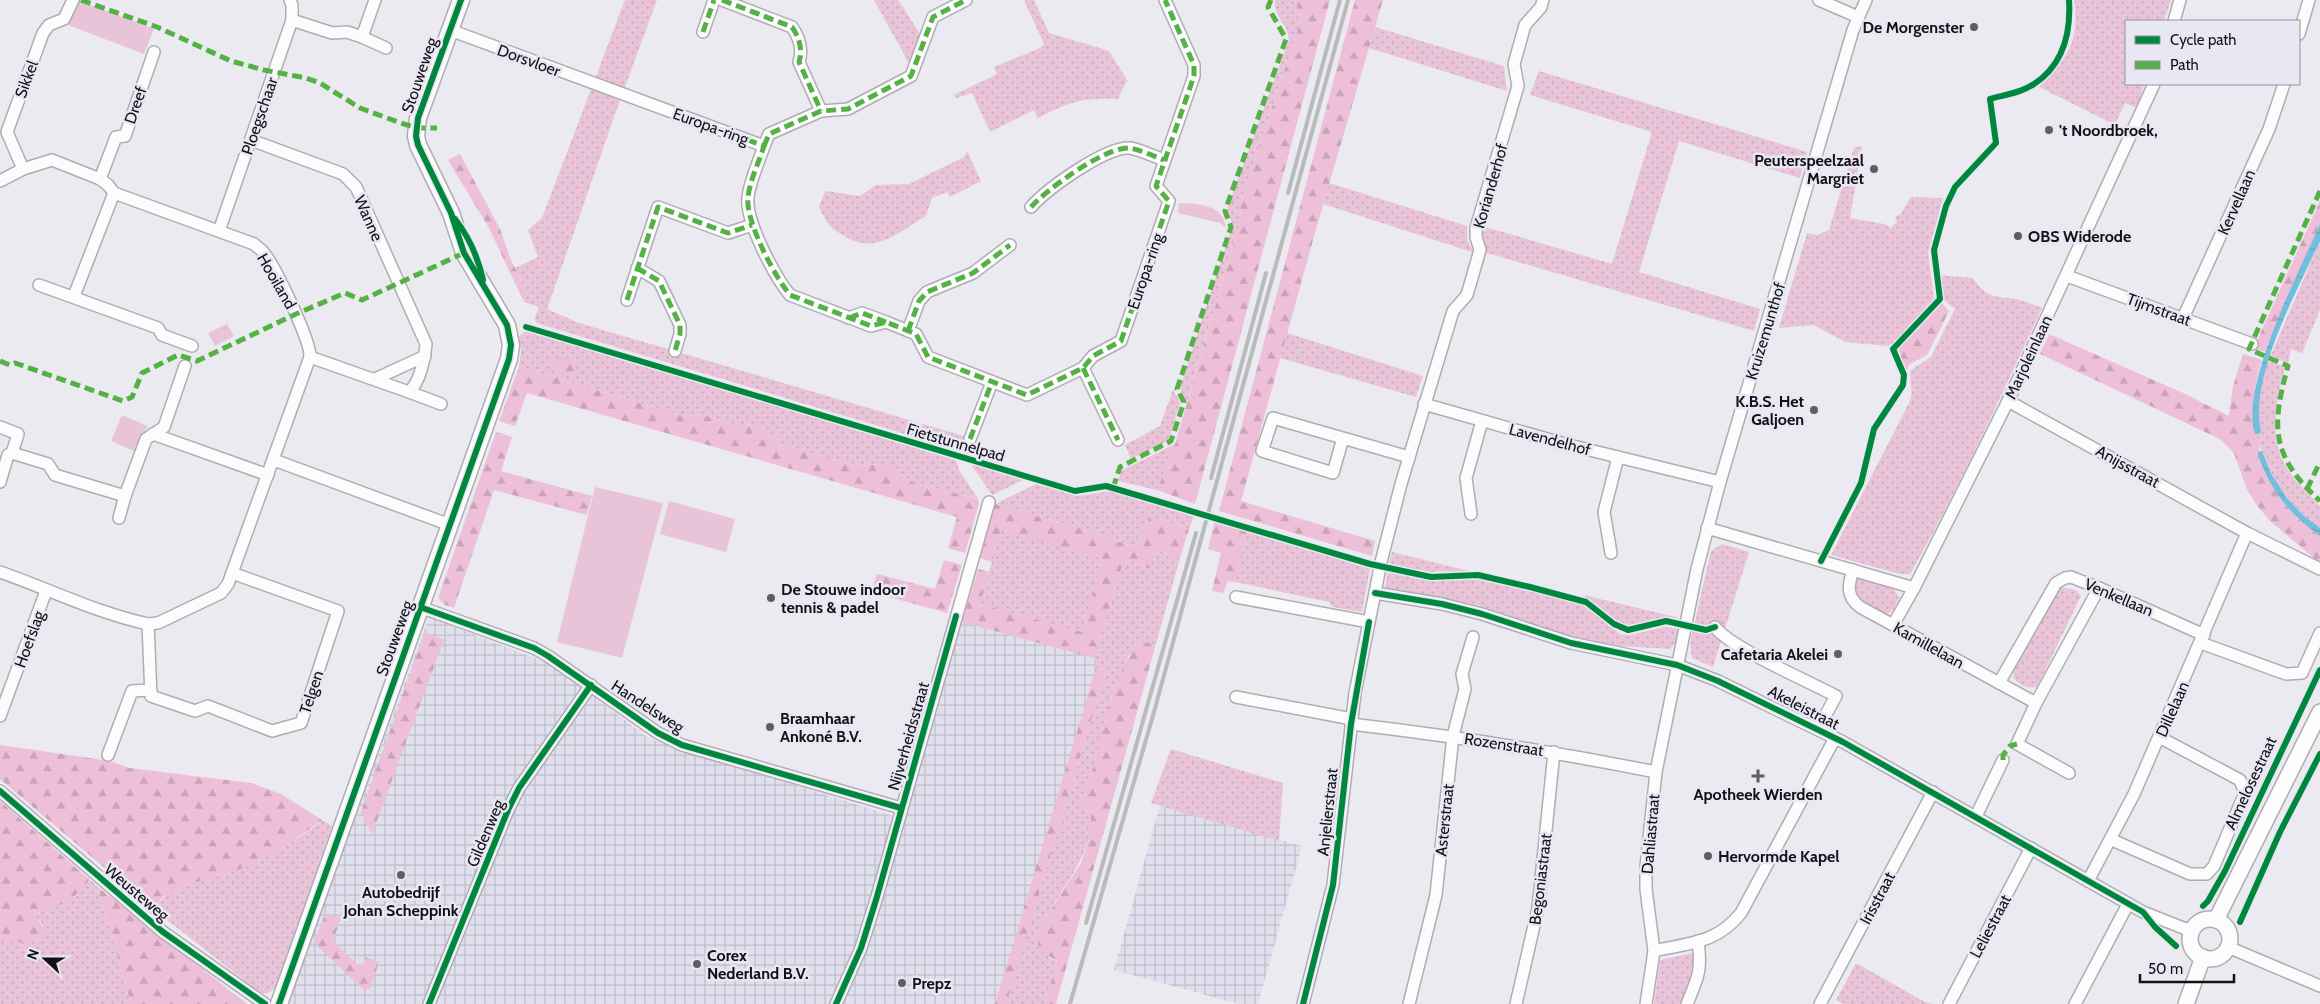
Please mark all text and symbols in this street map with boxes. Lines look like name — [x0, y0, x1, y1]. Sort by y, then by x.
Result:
place label: De Morgenster — [1862, 18, 1965, 37]
legend — [2125, 20, 2300, 85]
marker: De Morgenster — [1968, 21, 1980, 33]
text: Cycle path — [2170, 31, 2236, 49]
street label: Stouweweg — [398, 34, 442, 116]
street label: Dorsvloer — [495, 40, 564, 81]
text: Path — [2170, 56, 2199, 74]
street label: Sikkel — [11, 58, 42, 101]
street label: Ploegschaar — [237, 74, 282, 157]
street label: Dreef — [120, 83, 151, 126]
street label: Europa-ring — [670, 104, 752, 149]
place label: 't Noordbroek, — [2059, 121, 2158, 140]
marker: 't Noordbroek, — [2043, 124, 2055, 136]
street label: Korianderhof — [1469, 141, 1512, 231]
place label: Peuterspeelzaal Margriet — [1754, 151, 1864, 188]
marker: Peuterspeelzaal Margriet — [1868, 163, 1880, 175]
street label: Kervellaan — [2214, 167, 2259, 238]
street label: Wanne — [350, 192, 387, 244]
place label: OBS Widerode — [2028, 227, 2131, 246]
street label: Europa-ring — [1124, 230, 1168, 312]
marker: OBS Widerode — [2012, 230, 2024, 242]
street label: Hooiland — [253, 250, 300, 313]
street label: Kruizemunthof — [1742, 280, 1789, 382]
street label: Tijmstraat — [2124, 289, 2194, 330]
street label: Marjoleinlaan — [2001, 312, 2056, 402]
place label: K.B.S. Het Galjoen — [1735, 392, 1804, 429]
marker: K.B.S. Het Galjoen — [1808, 404, 1820, 416]
street label: Fietstunnelpad — [905, 419, 1007, 466]
street label: Lavendelhof — [1507, 419, 1593, 460]
street label: Anijsstraat — [2093, 441, 2163, 492]
street label: Venkellaan — [2082, 574, 2156, 620]
place label: De Stouwe indoor tennis & padel — [781, 580, 906, 617]
marker: De Stouwe indoor tennis & padel — [765, 592, 777, 604]
street label: Stouweweg — [372, 597, 417, 679]
street label: Hoefslag — [10, 607, 49, 670]
street label: Kamillelaan — [1890, 618, 1967, 673]
place label: Cafetaria Akelei — [1721, 645, 1828, 664]
marker: Cafetaria Akelei — [1832, 648, 1844, 660]
street label: Telgen — [296, 668, 327, 716]
street label: Handelsweg — [608, 676, 689, 738]
street label: Dillelaan — [2152, 678, 2193, 740]
street label: Nijverheidsstraat — [884, 679, 933, 793]
street label: Akeleistraat — [1765, 681, 1843, 734]
place label: Braamhaar Ankoné B.V. — [780, 709, 862, 746]
marker: Braamhaar Ankoné B.V. — [764, 721, 776, 733]
street label: Rozenstraat — [1463, 729, 1546, 760]
street label: Almelosestraat — [2221, 733, 2281, 833]
street label: Anjelierstraat — [1313, 767, 1342, 857]
marker: Apotheek Wierden — [1752, 770, 1764, 782]
street label: Asterstraat — [1431, 782, 1458, 857]
place label: Apotheek Wierden — [1693, 785, 1823, 804]
street label: Dahliastraat — [1638, 793, 1664, 875]
street label: Gildenweg — [463, 796, 509, 870]
street label: Begoniastraat — [1525, 832, 1556, 926]
place label: Hervormde Kapel — [1718, 847, 1840, 866]
marker: Hervormde Kapel — [1702, 850, 1714, 862]
street label: Weusteweg — [100, 860, 174, 926]
street label: Irisstraat — [1856, 868, 1899, 928]
marker: Autobedrijf Johan Scheppink — [395, 869, 407, 881]
place label: Autobedrijf Johan Scheppink — [343, 883, 459, 920]
street label: Leliestraat — [1966, 891, 2015, 961]
north arrow — [20, 934, 70, 984]
text: N — [23, 946, 43, 962]
place label: Corex Nederland B.V. — [707, 946, 809, 983]
scale bar — [2140, 952, 2234, 984]
marker: Corex Nederland B.V. — [691, 958, 703, 970]
text: 50 m — [2148, 960, 2183, 978]
place label: Prepz — [912, 974, 952, 993]
marker: Prepz — [896, 977, 908, 989]

